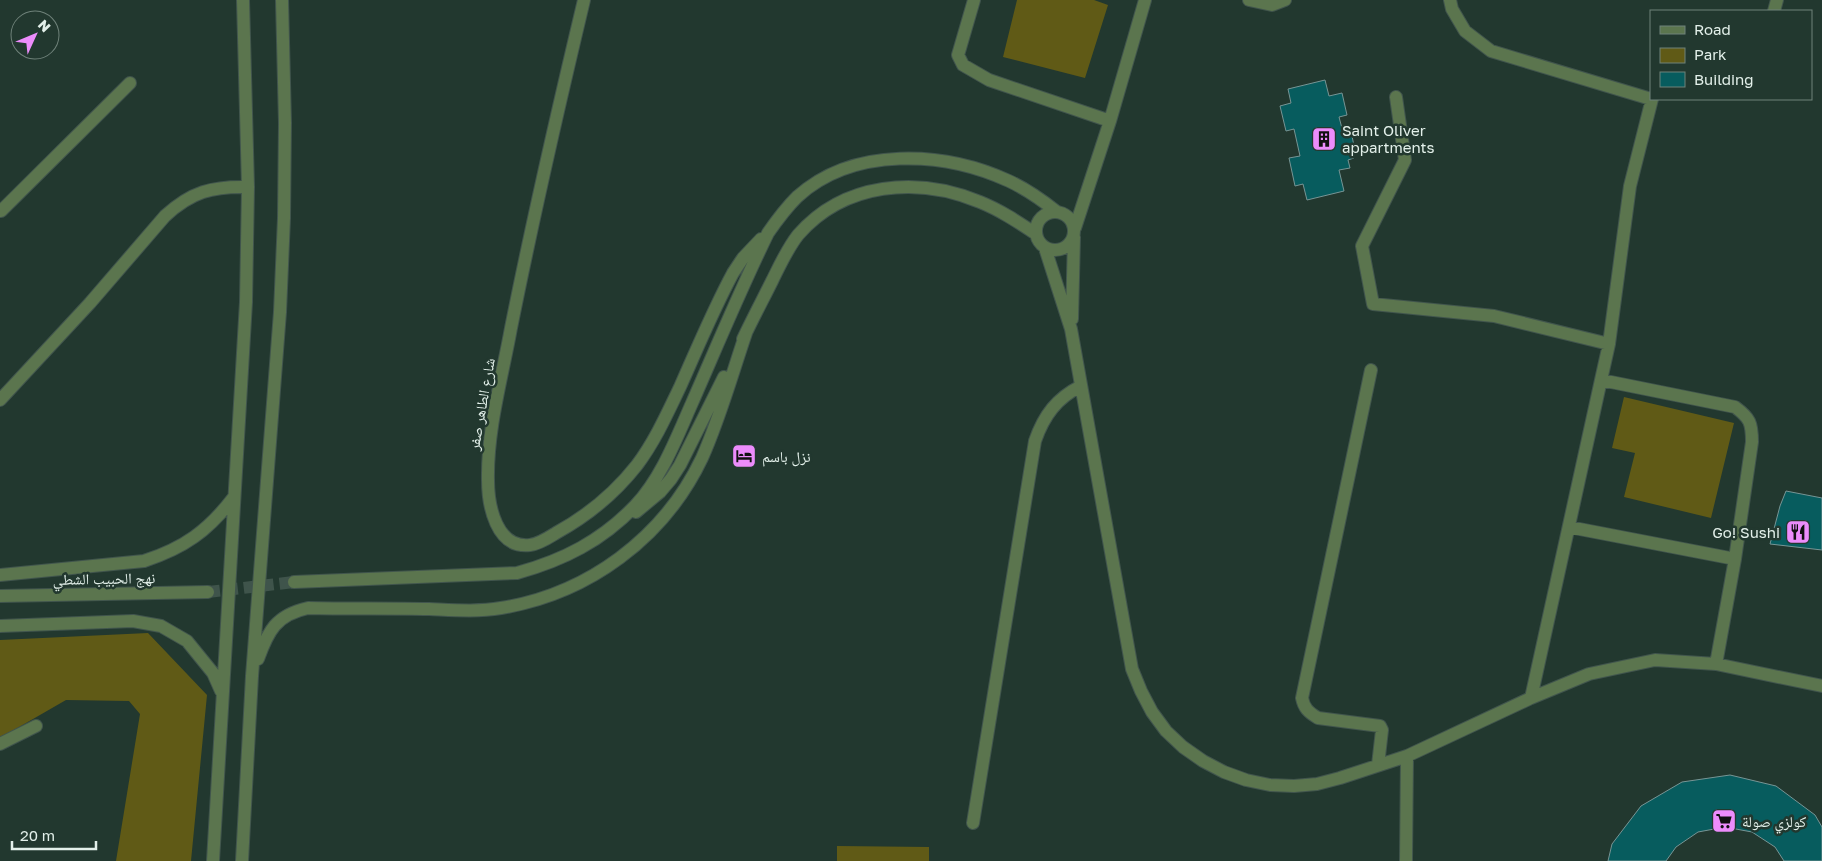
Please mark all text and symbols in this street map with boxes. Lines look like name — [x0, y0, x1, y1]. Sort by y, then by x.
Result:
north arrow — [10, 10, 60, 60]
legend — [1650, 10, 1812, 100]
text: N — [35, 16, 55, 35]
text: Road — [1694, 20, 1731, 38]
text: Park — [1694, 45, 1727, 63]
text: Building — [1694, 70, 1754, 88]
place label: Saint Oliver appartments — [1342, 121, 1435, 156]
building icon: Saint Oliver appartments — [1311, 126, 1337, 152]
street label: شارع الطاهر صفر — [464, 356, 500, 453]
hotel icon: نزل باسم — [731, 443, 757, 469]
place label: نزل باسم — [762, 447, 811, 467]
restaurant icon: Go! Sushi — [1785, 519, 1811, 545]
place label: Go! Sushi — [1712, 523, 1780, 541]
street label: نهج الحبيب الشطي — [53, 568, 155, 592]
supermarket icon: كولزي صولة — [1711, 808, 1737, 834]
place label: كولزي صولة — [1742, 812, 1806, 834]
scale bar — [12, 818, 96, 850]
text: 20 m — [20, 826, 55, 844]

